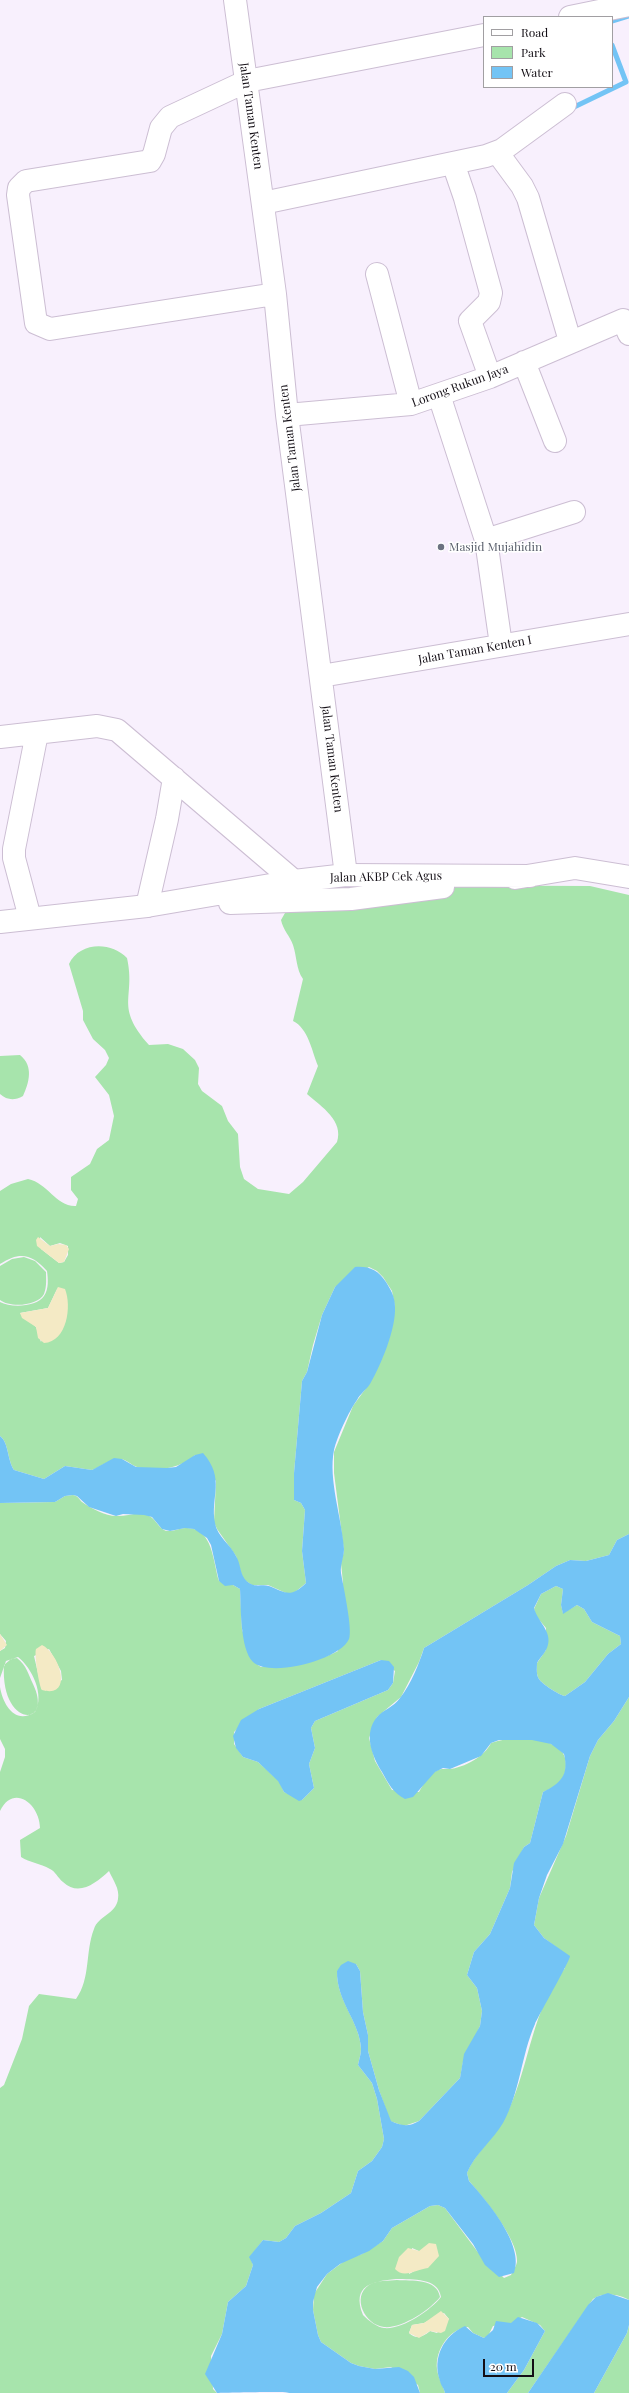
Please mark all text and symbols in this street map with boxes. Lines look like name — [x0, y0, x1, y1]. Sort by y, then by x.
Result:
legend — [483, 16, 613, 88]
text: Road — [521, 24, 548, 40]
text: Park — [521, 44, 546, 60]
street label: Jalan Taman Kenten — [236, 62, 266, 170]
text: Water — [521, 64, 553, 80]
street label: Lorong Rukun Jaya — [410, 362, 510, 410]
street label: Jalan Taman Kenten — [276, 384, 304, 492]
place label: Masjid Mujahidin — [449, 540, 542, 554]
marker: Masjid Mujahidin — [436, 542, 446, 552]
street label: Jalan Taman Kenten I — [417, 633, 533, 667]
street label: Jalan Taman Kenten — [318, 705, 346, 813]
street label: Jalan AKBP Cek Agus — [330, 869, 442, 885]
scale bar — [485, 2351, 536, 2377]
text: 20 m — [490, 2358, 517, 2374]

